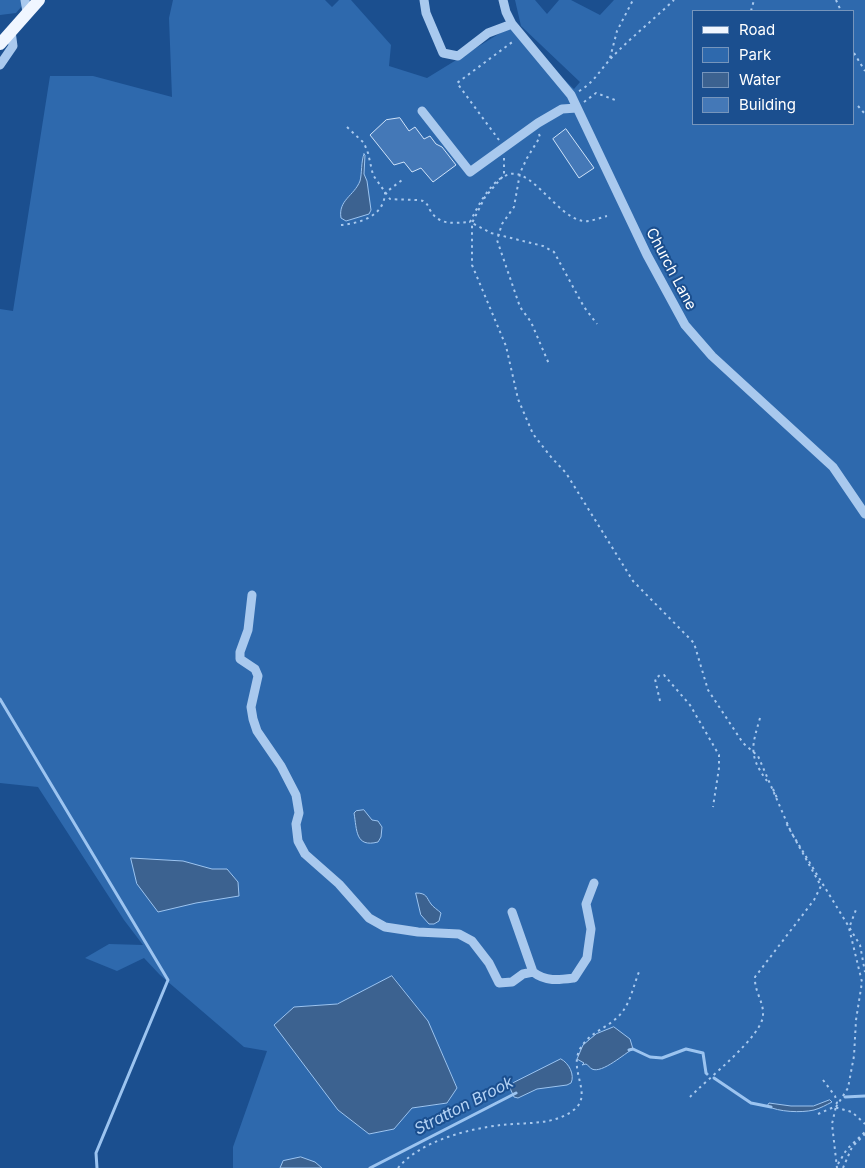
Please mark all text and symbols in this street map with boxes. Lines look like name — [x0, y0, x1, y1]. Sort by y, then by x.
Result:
legend — [692, 10, 855, 125]
text: Road — [739, 20, 775, 39]
text: Park — [739, 45, 771, 64]
text: Water — [739, 70, 781, 89]
text: Building — [739, 95, 796, 114]
street label: Church Lane — [642, 225, 700, 313]
water label: Stratton Brook — [411, 1073, 517, 1139]

